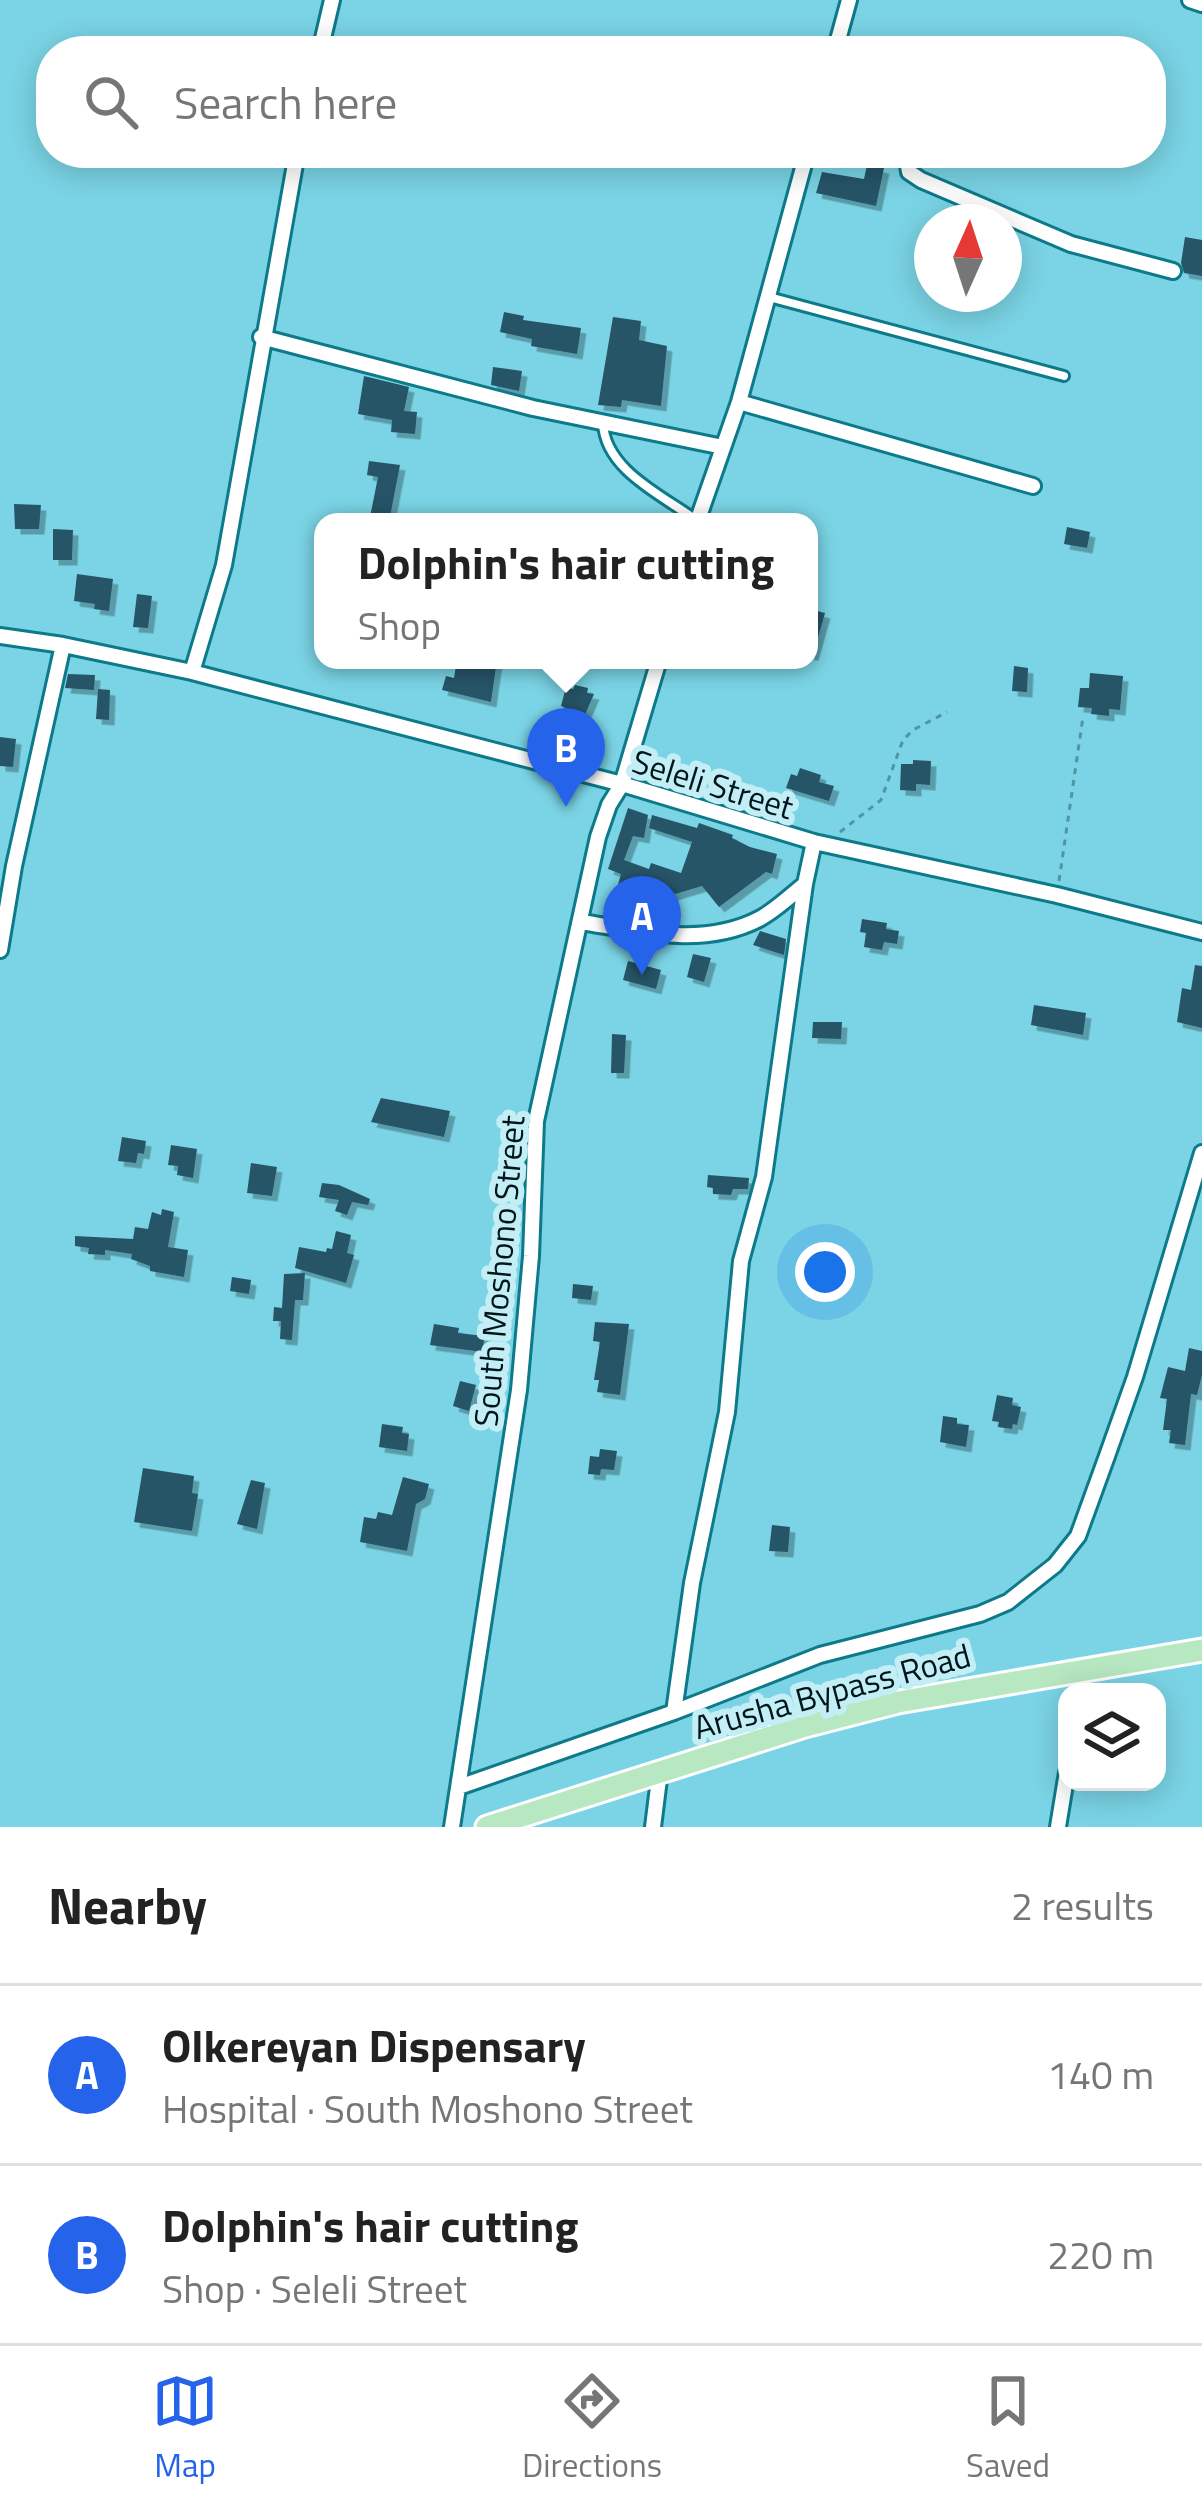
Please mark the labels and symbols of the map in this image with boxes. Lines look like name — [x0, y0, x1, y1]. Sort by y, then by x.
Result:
north arrow — [914, 204, 1022, 312]
pin: B — [527, 708, 605, 807]
street label: Seleli Street — [626, 736, 800, 832]
pin: A — [603, 876, 681, 975]
street label: South Moshono Street — [460, 1113, 538, 1429]
your location — [795, 1242, 855, 1302]
street label: Arusha Bypass Road — [688, 1630, 976, 1752]

